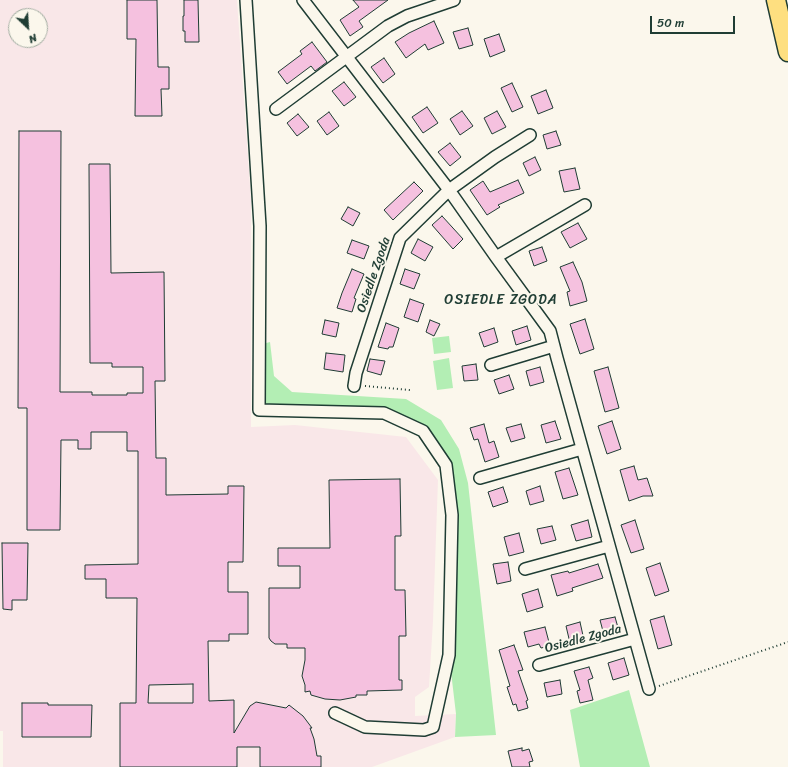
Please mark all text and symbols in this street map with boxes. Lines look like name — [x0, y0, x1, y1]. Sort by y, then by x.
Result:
north arrow — [8, 8, 48, 48]
scale bar — [652, 8, 737, 34]
text: 50 m — [657, 12, 684, 34]
text: N — [25, 28, 40, 49]
street label: Osiedle Zgoda — [354, 235, 394, 315]
district label: OSIEDLE ZGODA — [445, 292, 557, 308]
street label: Osiedle Zgoda — [543, 621, 623, 657]

